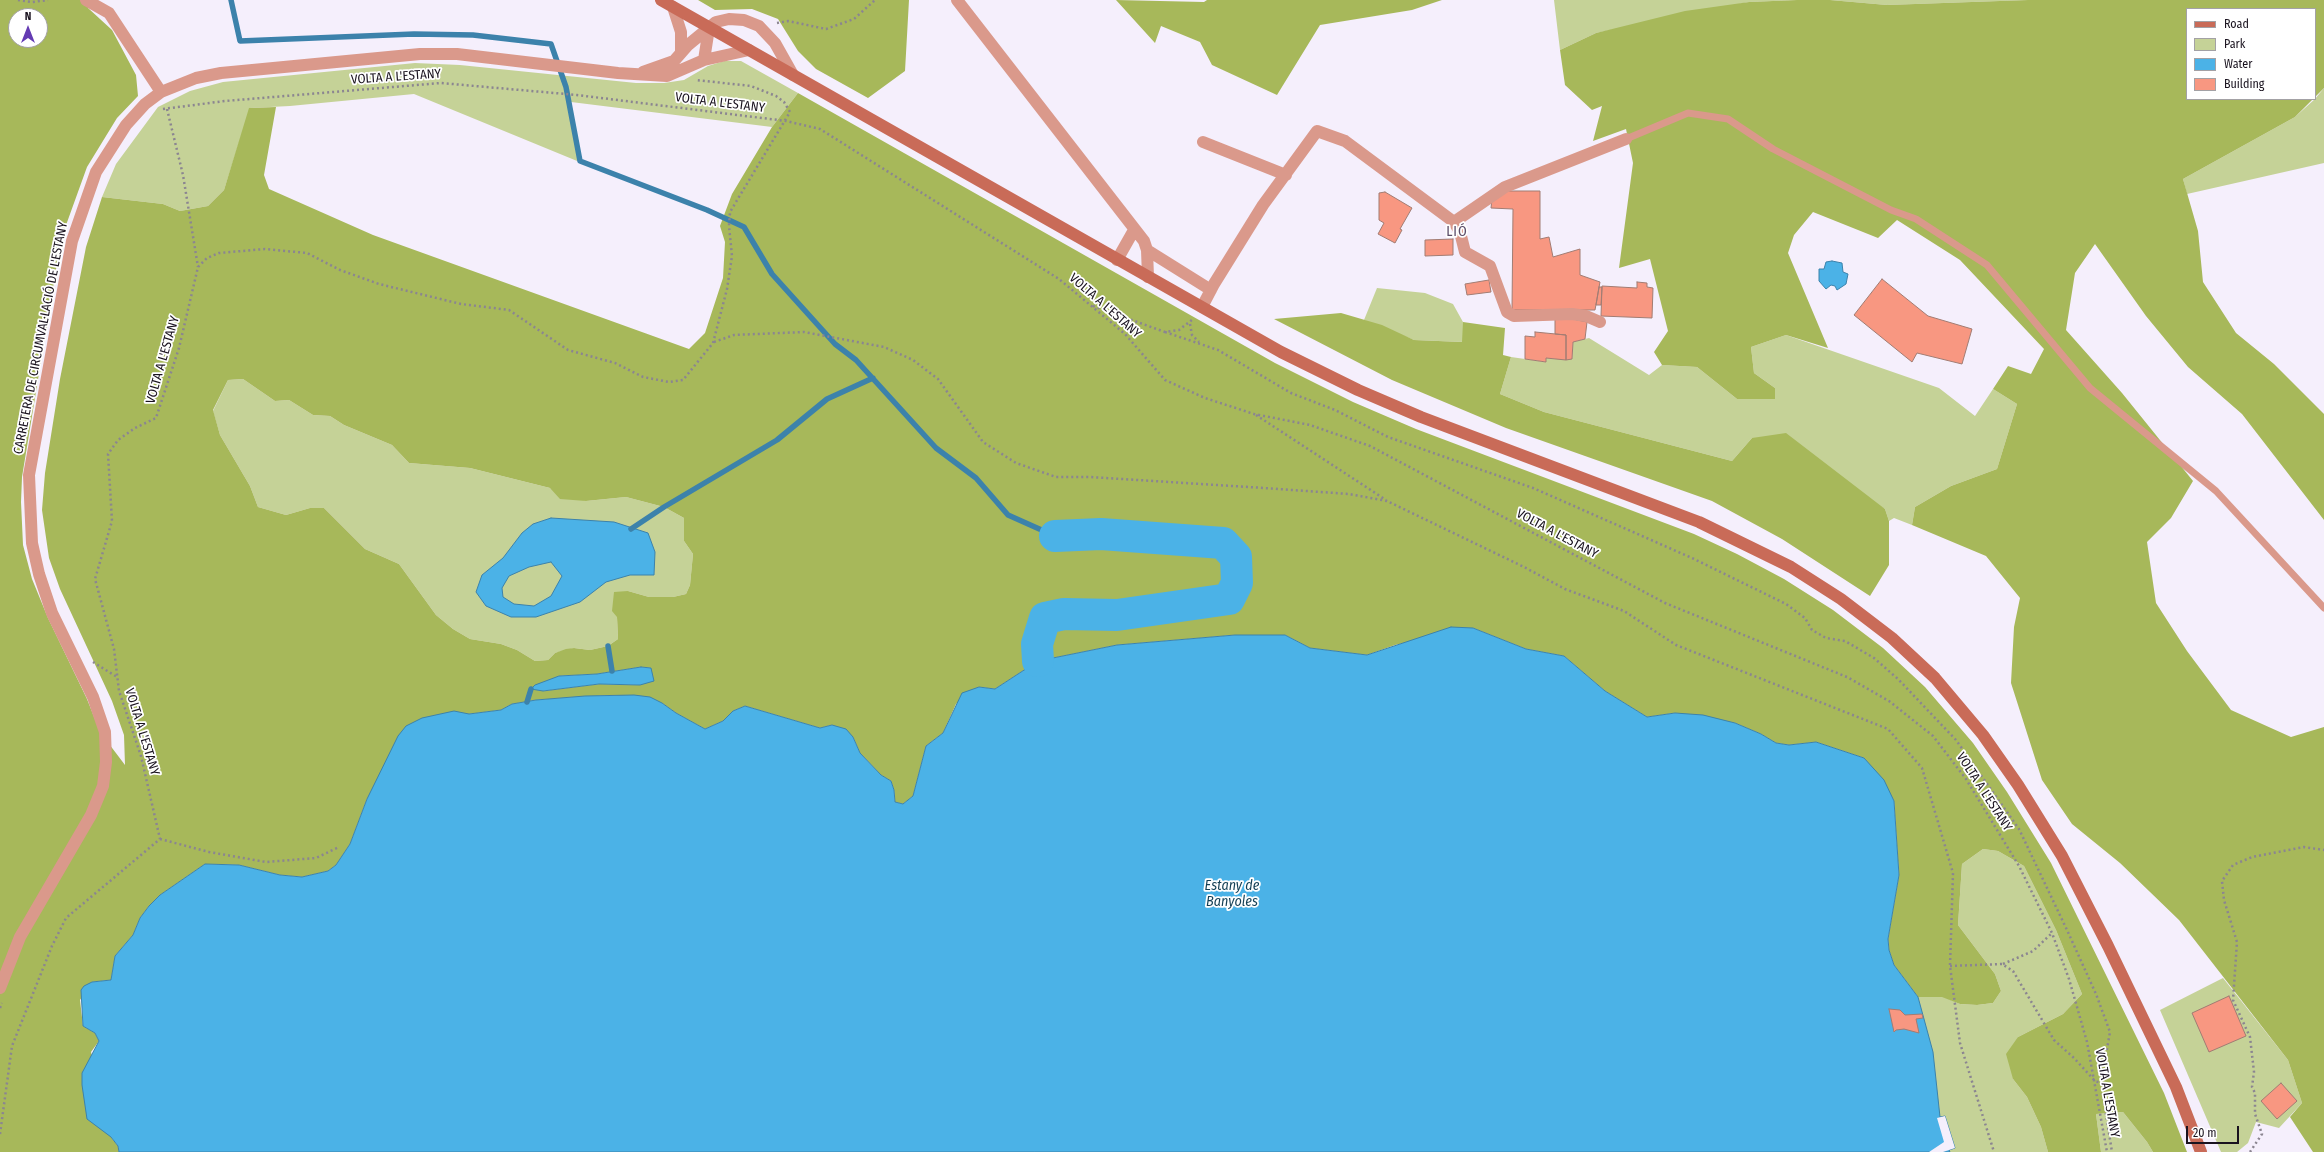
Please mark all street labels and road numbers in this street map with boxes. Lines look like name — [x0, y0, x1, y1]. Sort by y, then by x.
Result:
street label: VOLTA A L'ESTANY — [350, 66, 442, 88]
street label: VOLTA A L'ESTANY — [674, 90, 766, 116]
street label: CARRETERA DE CIRCUMVAL·LACIÓ DE L'ESTANY — [11, 220, 71, 456]
street label: VOLTA A L'ESTANY — [1066, 270, 1144, 342]
street label: VOLTA A L'ESTANY — [143, 314, 183, 406]
street label: VOLTA A L'ESTANY — [1513, 506, 1601, 562]
street label: VOLTA A L'ESTANY — [121, 687, 163, 777]
street label: VOLTA A L'ESTANY — [1953, 750, 2015, 834]
street label: VOLTA A L'ESTANY — [2091, 1047, 2123, 1139]

